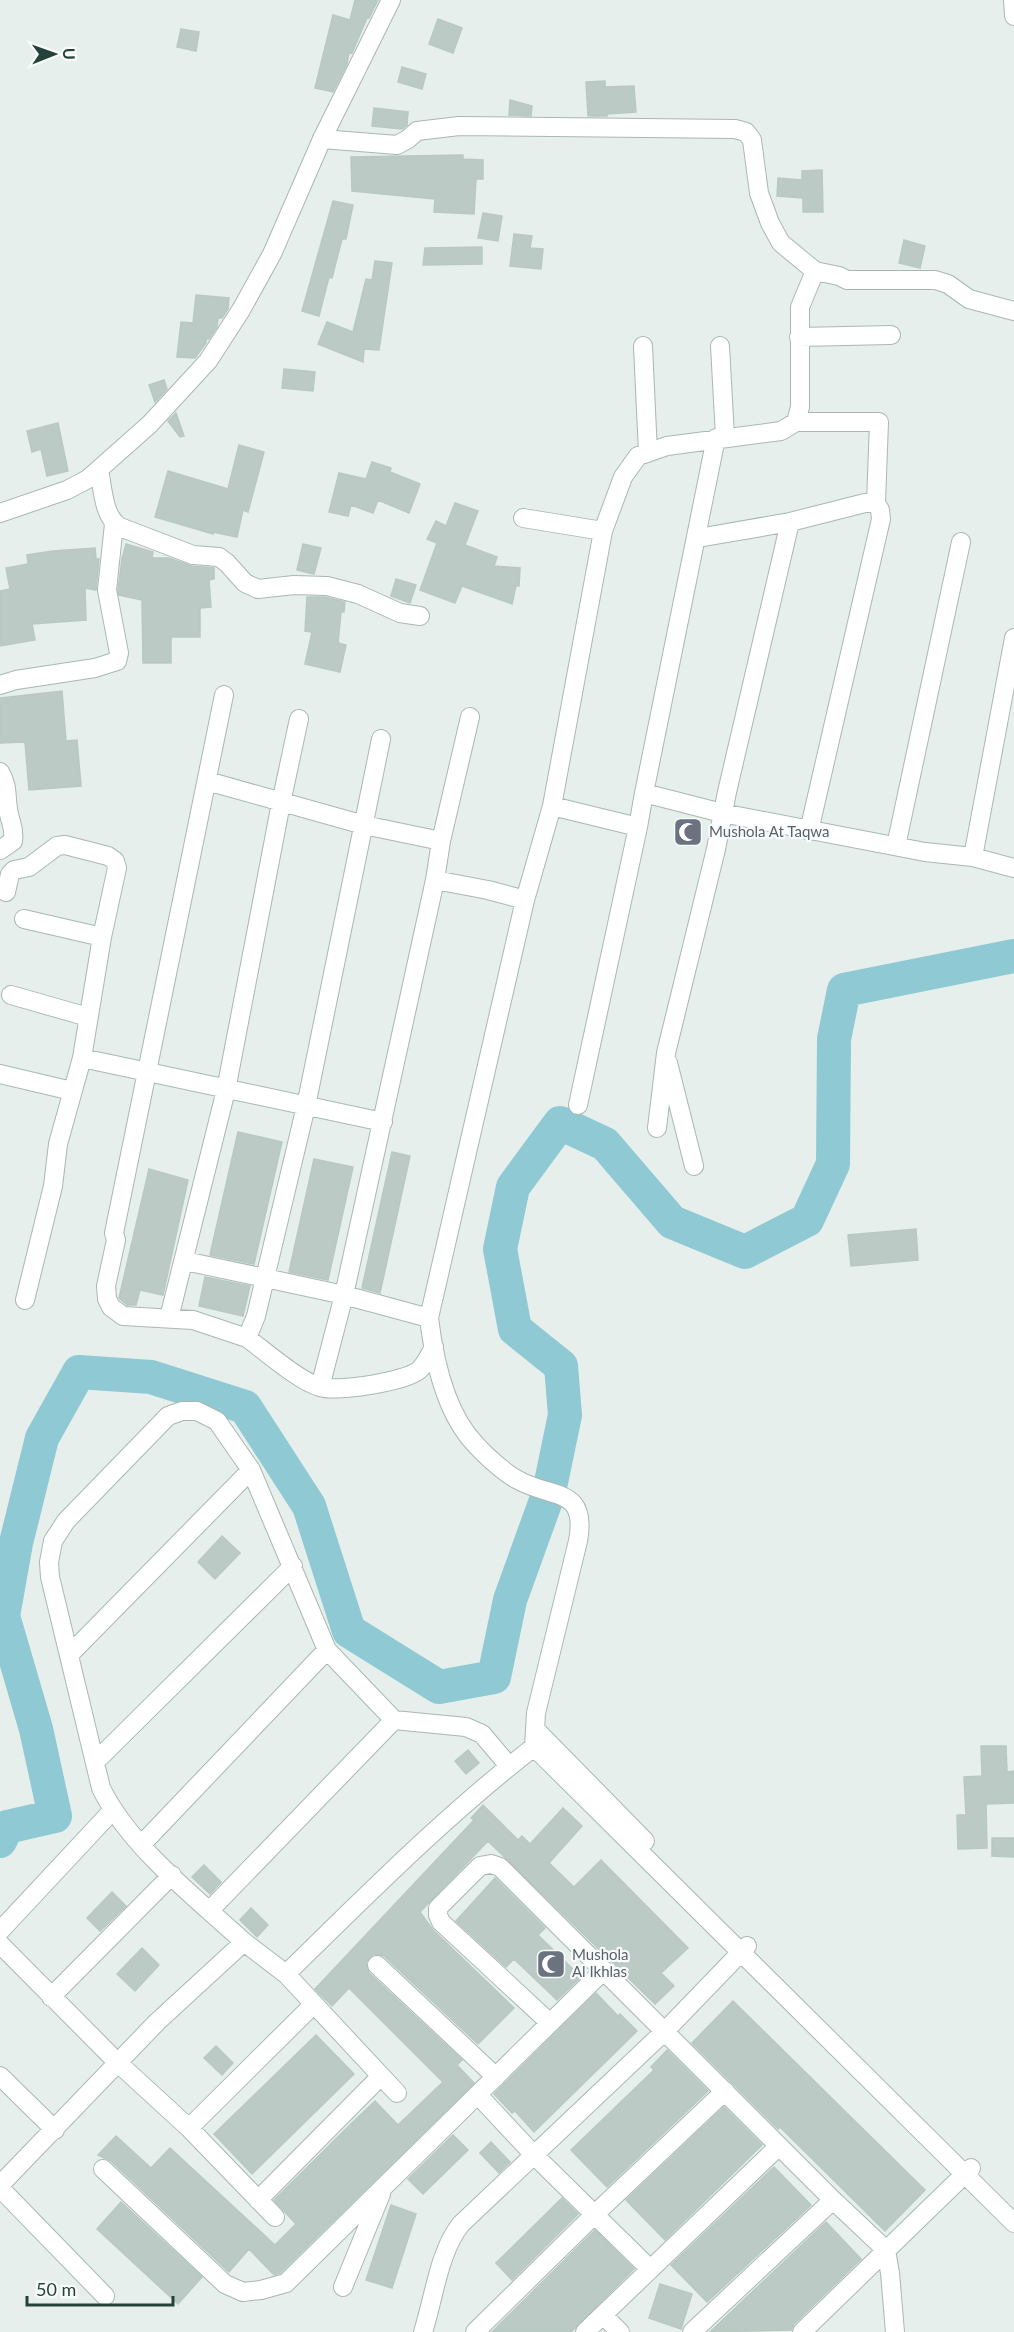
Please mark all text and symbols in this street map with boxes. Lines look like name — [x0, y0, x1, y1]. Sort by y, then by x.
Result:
north arrow — [24, 24, 84, 84]
text: U — [60, 48, 79, 60]
mosque icon: Mushola At Taqwa — [672, 816, 704, 848]
place label: Mushola At Taqwa — [709, 822, 829, 840]
place label: Mushola Al Ikhlas — [572, 1945, 629, 1980]
mosque icon: Mushola Al Ikhlas — [535, 1948, 567, 1980]
scale bar — [27, 2269, 172, 2307]
text: 50 m — [36, 2278, 76, 2300]

